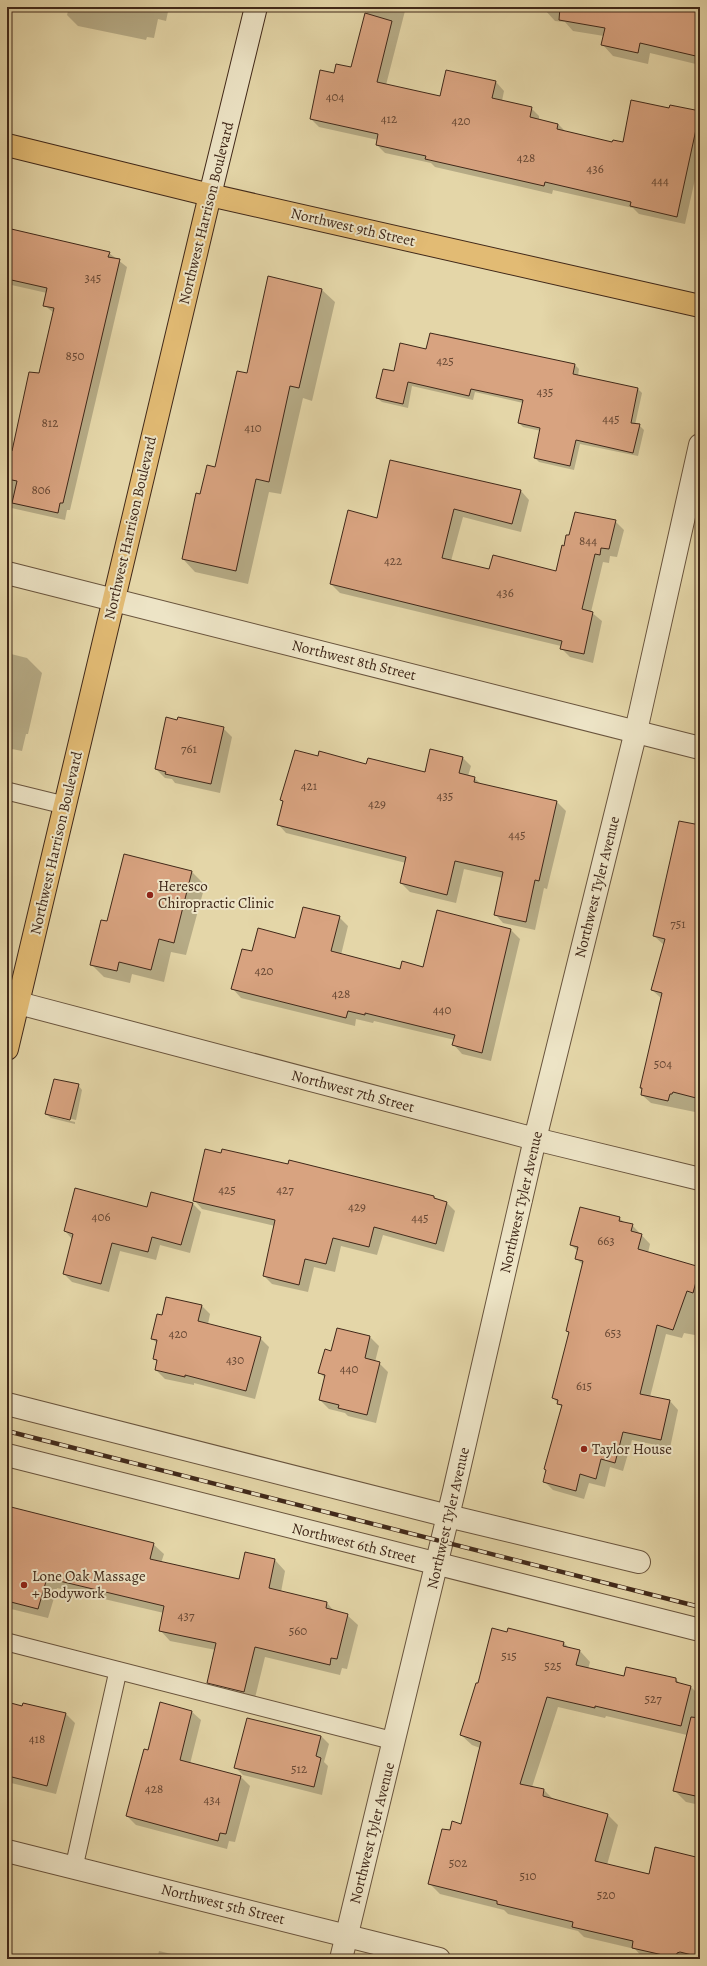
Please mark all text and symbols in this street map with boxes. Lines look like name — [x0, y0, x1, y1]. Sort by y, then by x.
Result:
house number: 404 — [326, 88, 344, 105]
house number: 412 — [381, 110, 397, 127]
house number: 420 — [452, 112, 471, 129]
street label: Northwest Harrison Boulevard — [174, 119, 239, 306]
house number: 428 — [517, 149, 535, 166]
house number: 436 — [586, 160, 604, 177]
house number: 444 — [651, 172, 669, 189]
street label: Northwest 9th Street — [289, 203, 417, 251]
house number: 345 — [85, 269, 101, 286]
house number: 850 — [66, 347, 84, 364]
house number: 425 — [436, 352, 454, 369]
house number: 435 — [537, 383, 553, 400]
house number: 445 — [602, 410, 620, 427]
house number: 812 — [42, 414, 58, 431]
house number: 410 — [244, 419, 262, 436]
street label: Northwest Harrison Boulevard — [99, 433, 161, 622]
house number: 806 — [31, 481, 51, 498]
house number: 844 — [579, 532, 597, 549]
house number: 422 — [384, 552, 402, 569]
house number: 436 — [496, 584, 514, 601]
street label: Northwest 8th Street — [290, 635, 418, 685]
house number: 761 — [181, 740, 198, 757]
street label: Northwest Harrison Boulevard — [25, 748, 87, 937]
house number: 421 — [301, 777, 318, 794]
house number: 435 — [437, 787, 453, 804]
house number: 429 — [368, 795, 386, 812]
street label: Northwest Tyler Avenue — [570, 814, 624, 960]
house number: 445 — [508, 826, 526, 843]
place label: Heresco Chiropractic Clinic — [158, 876, 274, 913]
marker: Heresco Chiropractic Clinic — [145, 890, 155, 900]
house number: 751 — [670, 915, 686, 932]
house number: 420 — [255, 962, 274, 979]
house number: 428 — [332, 985, 350, 1002]
house number: 440 — [433, 1001, 451, 1018]
house number: 504 — [654, 1055, 672, 1072]
street label: Northwest 7th Street — [289, 1065, 417, 1117]
street label: Northwest Tyler Avenue — [495, 1129, 547, 1275]
house number: 425 — [218, 1181, 236, 1198]
house number: 427 — [276, 1181, 294, 1198]
house number: 429 — [348, 1198, 366, 1215]
house number: 406 — [92, 1208, 110, 1225]
house number: 445 — [411, 1209, 429, 1226]
house number: 663 — [597, 1232, 615, 1249]
house number: 653 — [604, 1324, 622, 1341]
house number: 420 — [169, 1325, 188, 1342]
house number: 430 — [226, 1351, 244, 1368]
house number: 440 — [340, 1360, 358, 1377]
house number: 615 — [576, 1377, 592, 1394]
place label: Taylor House — [592, 1439, 672, 1459]
marker: Taylor House — [579, 1444, 589, 1454]
street label: Northwest Tyler Avenue — [422, 1445, 474, 1591]
street label: Northwest 6th Street — [290, 1518, 418, 1568]
place label: Lone Oak Massage + Bodywork — [32, 1566, 146, 1603]
marker: Lone Oak Massage + Bodywork — [19, 1580, 29, 1590]
house number: 437 — [178, 1607, 195, 1624]
house number: 560 — [289, 1622, 307, 1639]
house number: 515 — [501, 1647, 517, 1664]
house number: 525 — [544, 1657, 562, 1674]
house number: 527 — [644, 1690, 662, 1707]
house number: 418 — [29, 1730, 45, 1747]
house number: 512 — [291, 1760, 307, 1777]
street label: Northwest Tyler Avenue — [345, 1760, 399, 1906]
house number: 428 — [145, 1780, 163, 1797]
house number: 434 — [203, 1791, 221, 1808]
house number: 502 — [449, 1854, 467, 1871]
house number: 510 — [520, 1867, 537, 1884]
street label: Northwest 5th Street — [159, 1879, 287, 1929]
house number: 520 — [597, 1886, 615, 1903]

